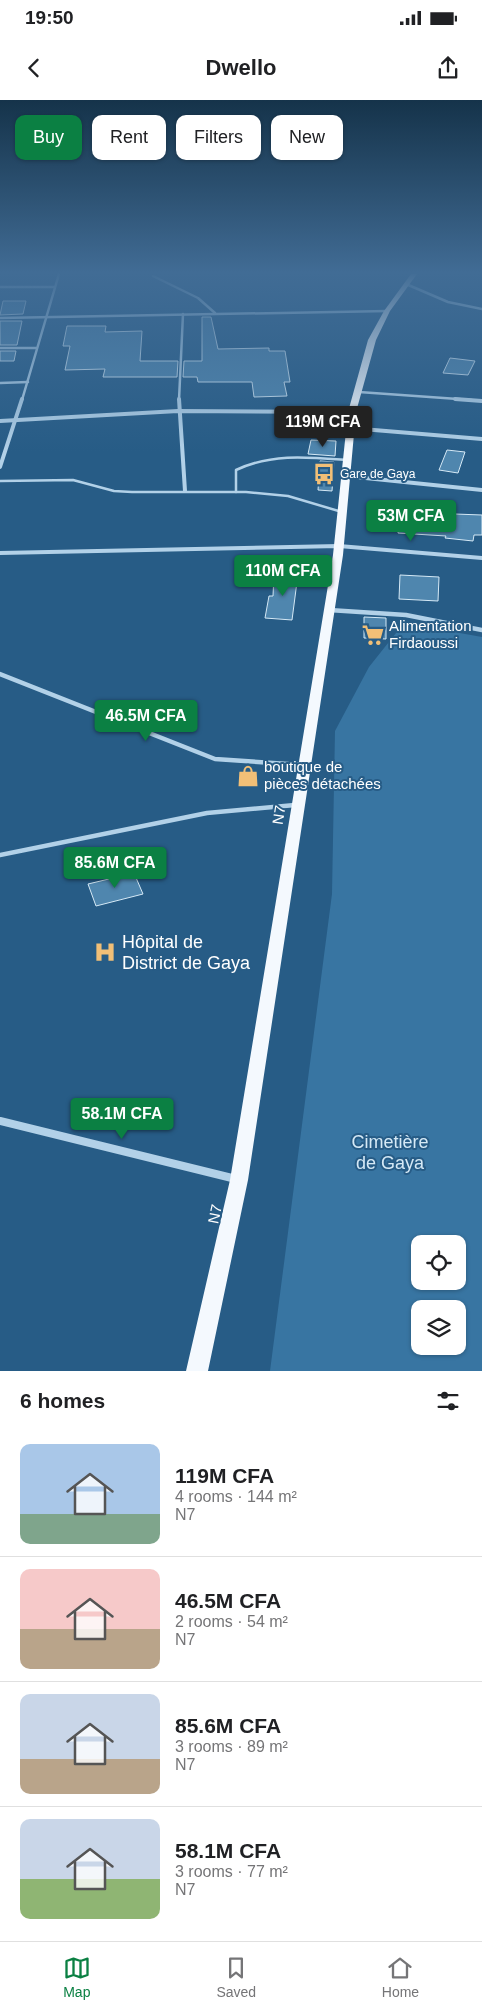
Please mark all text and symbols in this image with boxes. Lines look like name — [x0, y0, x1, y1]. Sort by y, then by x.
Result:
text: 19:50 — [25, 7, 74, 28]
icon: back — [20, 54, 48, 82]
icon: share — [434, 54, 462, 82]
text: Dwello — [206, 55, 276, 80]
chip: Buy — [15, 115, 82, 160]
chip: Rent — [92, 115, 166, 160]
chip: Filters — [176, 115, 261, 160]
chip: New — [271, 115, 343, 160]
pin: 119M CFA — [271, 406, 375, 448]
text: 119M CFA — [285, 413, 361, 430]
bus stop icon: Gare de Gaya — [311, 461, 337, 487]
place label: Gare de Gaya — [340, 467, 416, 481]
pin: 53M CFA — [365, 500, 457, 542]
text: 53M CFA — [377, 507, 445, 524]
pin: 110M CFA — [231, 554, 335, 597]
text: 110M CFA — [245, 562, 321, 579]
place label: Alimentation Firdaoussi — [389, 617, 472, 651]
supermarket icon: Alimentation Firdaoussi — [360, 622, 386, 648]
pin: 46.5M CFA — [89, 700, 203, 742]
text: 46.5M CFA — [106, 707, 186, 724]
place label: boutique de pièces détachées — [264, 758, 381, 792]
shop icon: boutique de pièces détachées — [235, 763, 261, 789]
street label: N7 — [269, 804, 288, 826]
pin: 85.6M CFA — [58, 846, 172, 889]
text: 85.6M CFA — [75, 854, 155, 871]
place label: Hôpital de District de Gaya — [122, 932, 251, 973]
hospital icon: Hôpital de District de Gaya — [92, 939, 118, 965]
pin: 58.1M CFA — [65, 1098, 179, 1140]
text: 58.1M CFA — [82, 1105, 162, 1122]
park label: Cimetière de Gaya — [351, 1132, 429, 1173]
street label: N7 — [204, 1203, 225, 1225]
map controls — [411, 1235, 466, 1355]
button: locate — [411, 1235, 466, 1290]
button: layers — [411, 1300, 466, 1355]
icon: filters — [434, 1387, 462, 1415]
text: 6 homes — [20, 1389, 105, 1412]
icon: home — [60, 1464, 120, 1524]
text: 119M CFA — [175, 1464, 274, 1487]
text: 4 rooms · 144 m² — [175, 1488, 297, 1505]
text: N7 — [175, 1506, 195, 1523]
icon: home — [60, 1589, 120, 1649]
text: 46.5M CFA — [175, 1589, 281, 1612]
text: 2 rooms · 54 m² — [175, 1613, 288, 1630]
text: N7 — [175, 1631, 195, 1648]
icon: home — [60, 1714, 120, 1774]
text: 85.6M CFA — [175, 1714, 281, 1737]
text: 3 rooms · 89 m² — [175, 1738, 288, 1755]
text: N7 — [175, 1756, 195, 1773]
icon: home — [60, 1839, 120, 1899]
text: 58.1M CFA — [175, 1839, 281, 1862]
text: 3 rooms · 77 m² — [175, 1863, 288, 1880]
text: N7 — [175, 1881, 195, 1898]
tab: Map — [63, 1954, 91, 2000]
tab: Saved — [216, 1954, 256, 2000]
tab: Home — [382, 1954, 419, 2000]

